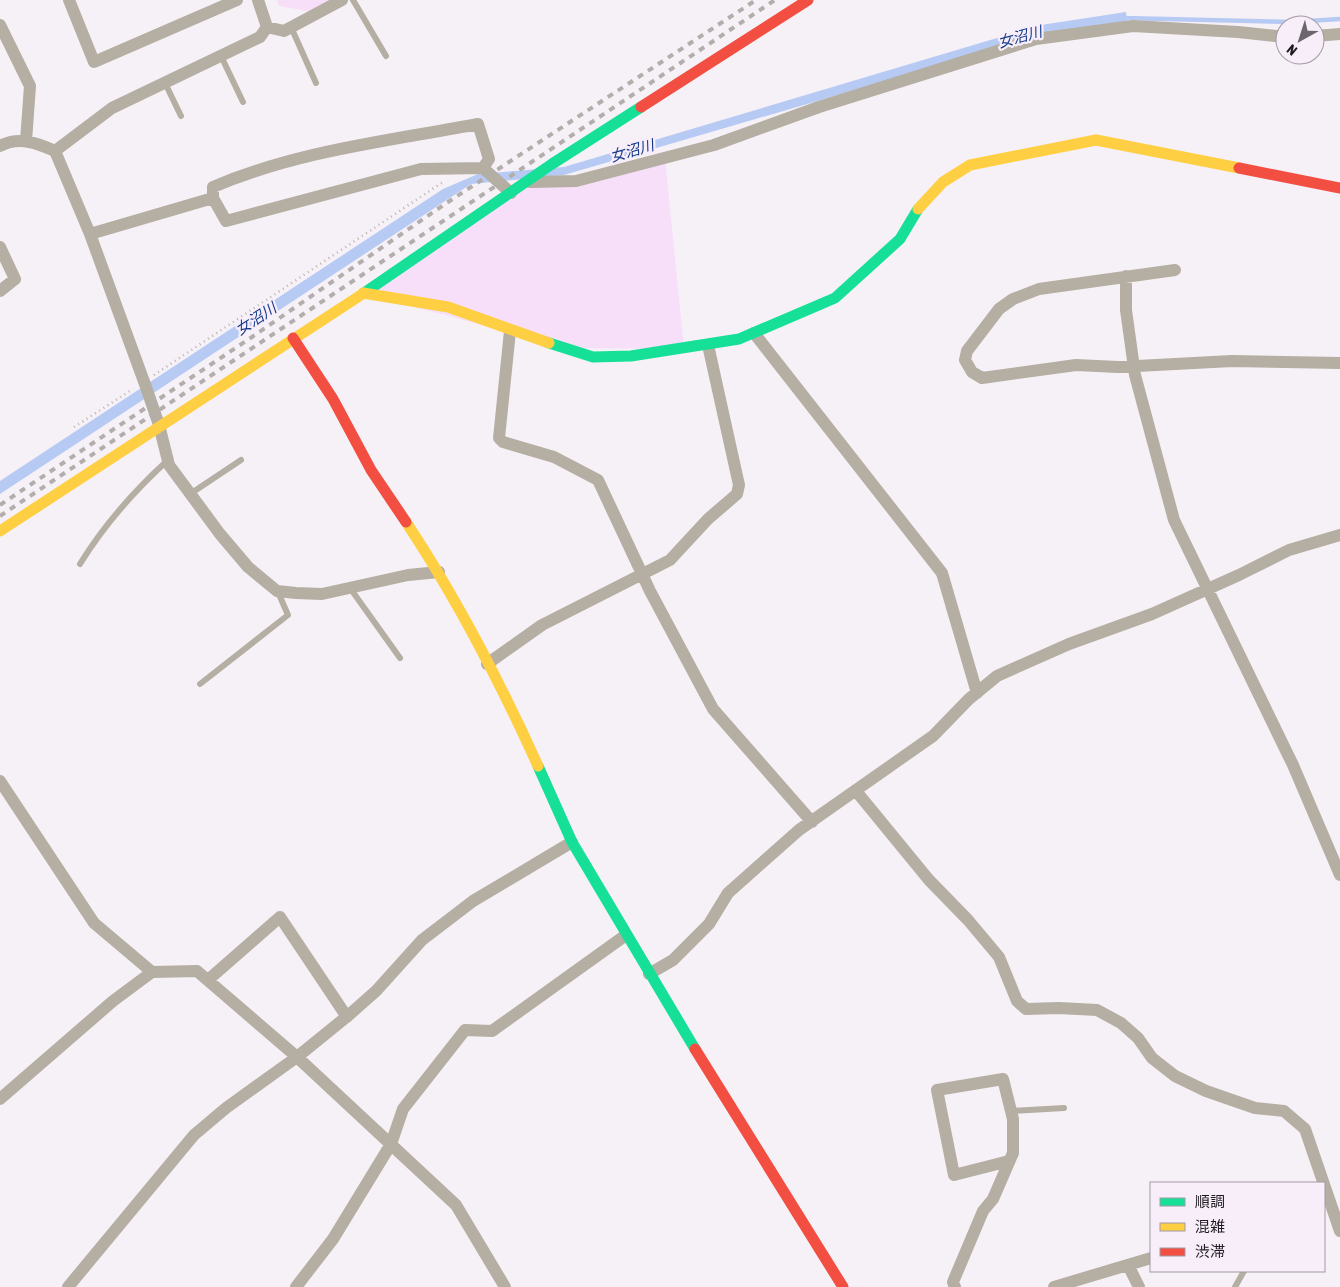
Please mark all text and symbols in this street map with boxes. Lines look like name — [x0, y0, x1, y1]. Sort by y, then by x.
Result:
north arrow — [1275, 15, 1325, 65]
water label: 女沼川 — [996, 22, 1046, 51]
text: N — [1284, 41, 1300, 59]
water label: 女沼川 — [608, 136, 658, 165]
water label: 女沼川 — [232, 298, 281, 338]
legend — [1150, 1182, 1325, 1272]
text: 順調 — [1195, 1193, 1225, 1210]
text: 混雑 — [1195, 1218, 1225, 1235]
text: 渋滞 — [1195, 1243, 1225, 1260]

